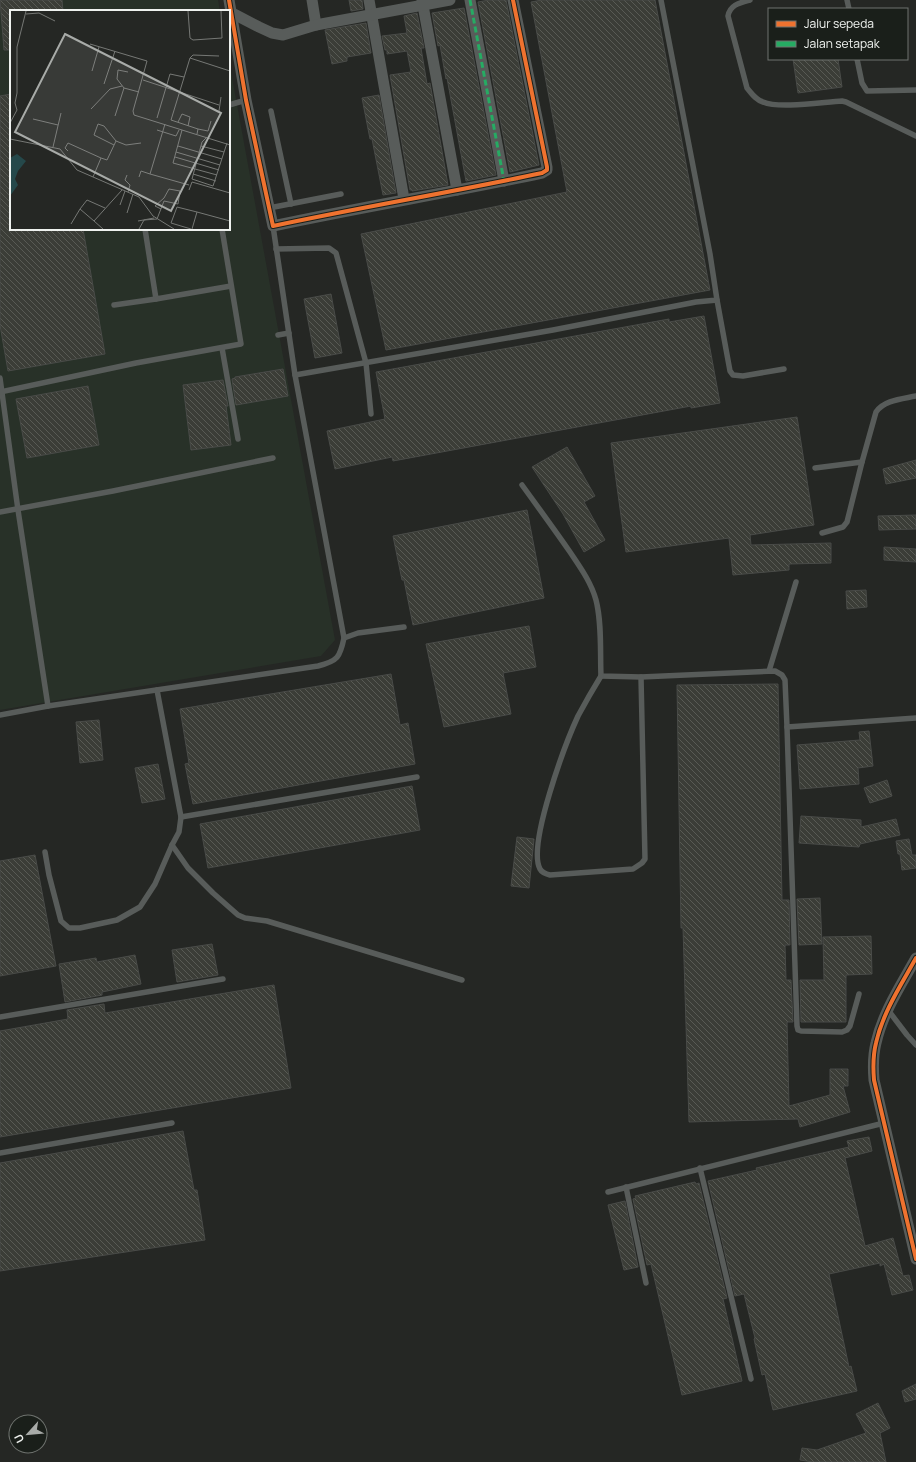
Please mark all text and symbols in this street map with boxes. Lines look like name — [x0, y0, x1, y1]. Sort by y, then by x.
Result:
legend — [768, 8, 908, 60]
inset map — [10, 10, 230, 230]
text: Jalur sepeda — [804, 15, 874, 32]
text: Jalan setapak — [804, 35, 881, 52]
north arrow — [8, 1414, 48, 1454]
text: U — [10, 1432, 27, 1446]

